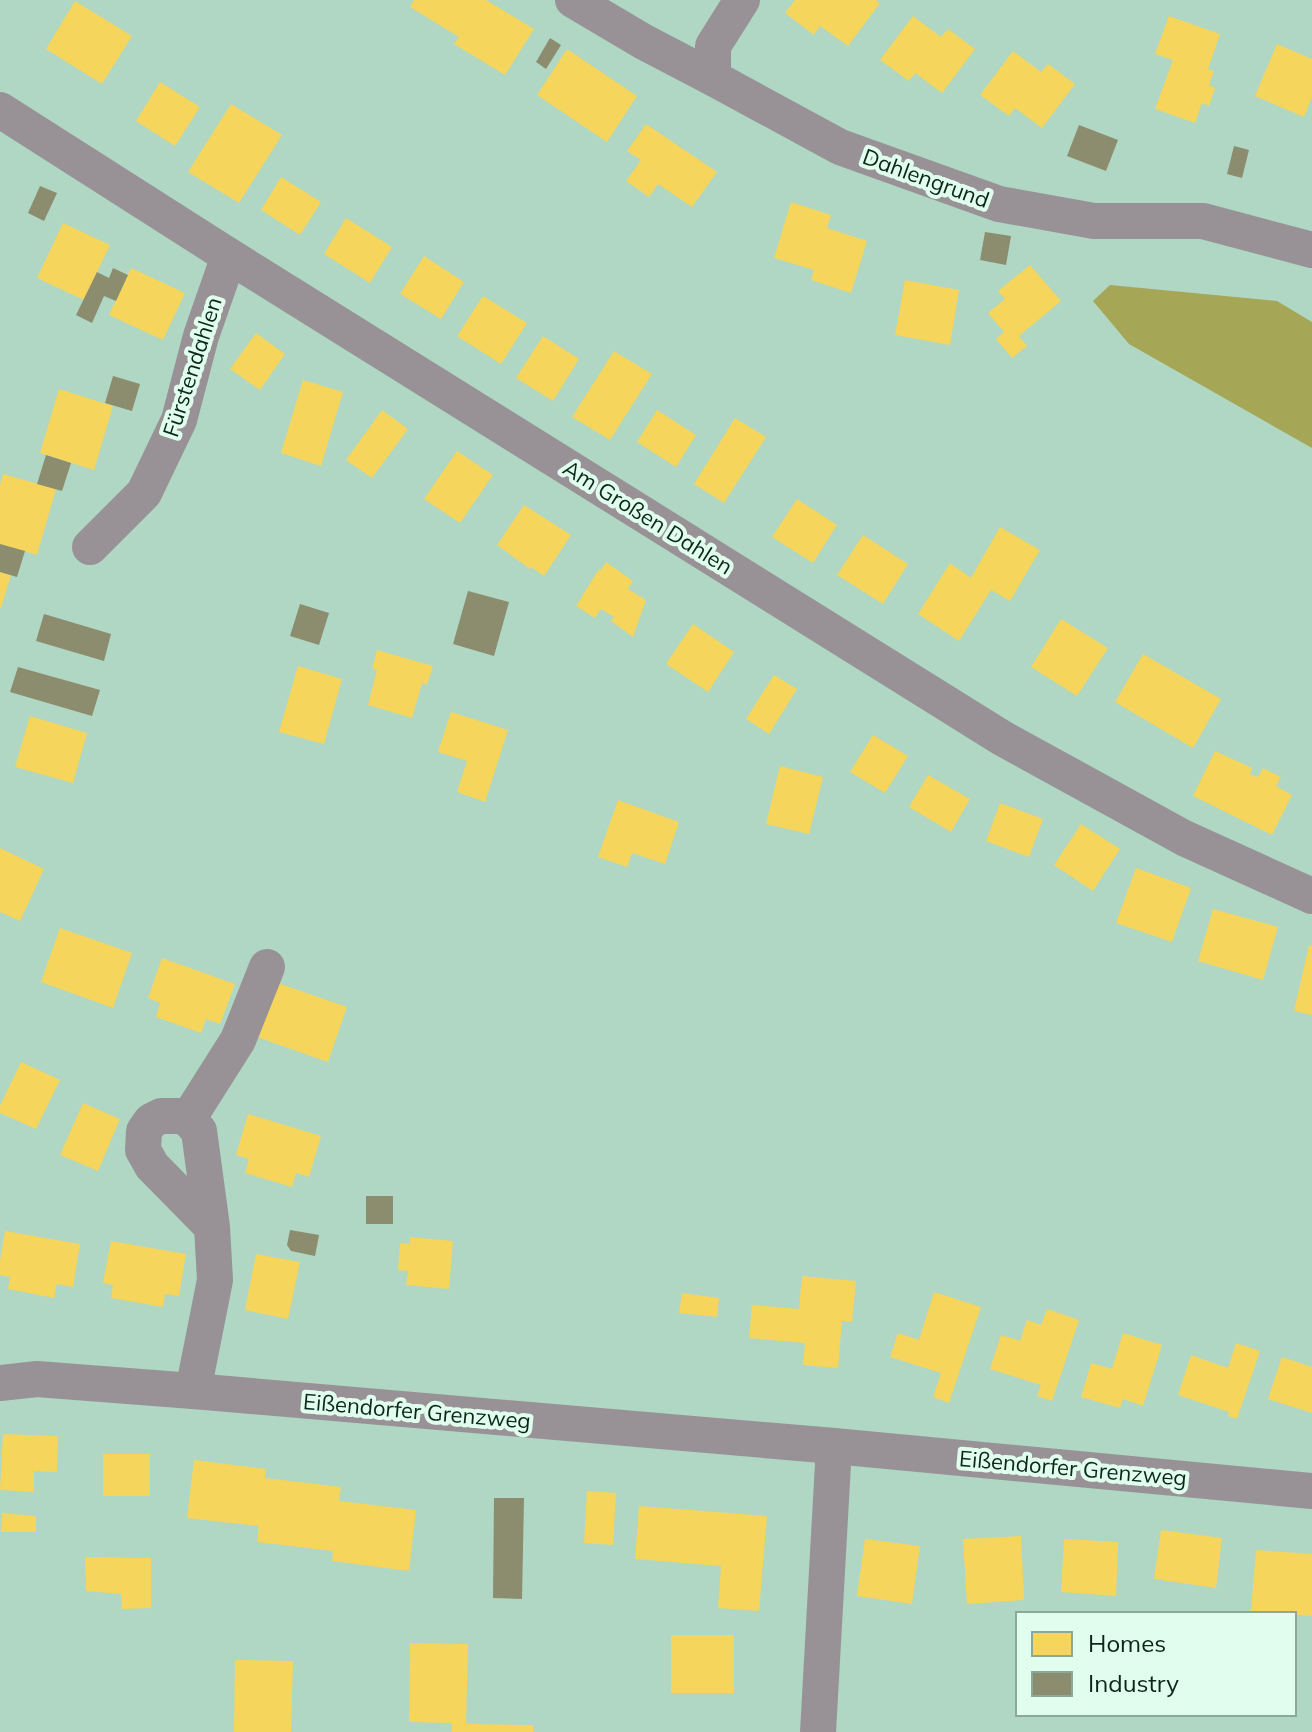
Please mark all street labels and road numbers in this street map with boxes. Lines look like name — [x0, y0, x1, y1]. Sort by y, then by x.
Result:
street label: Dahlengrund — [859, 142, 993, 214]
street label: Fürstendahlen — [156, 294, 228, 440]
street label: Am Großen Dahlen — [558, 453, 738, 581]
street label: Eißendorfer Grenzweg — [302, 1387, 532, 1435]
street label: Eißendorfer Grenzweg — [958, 1444, 1188, 1492]

